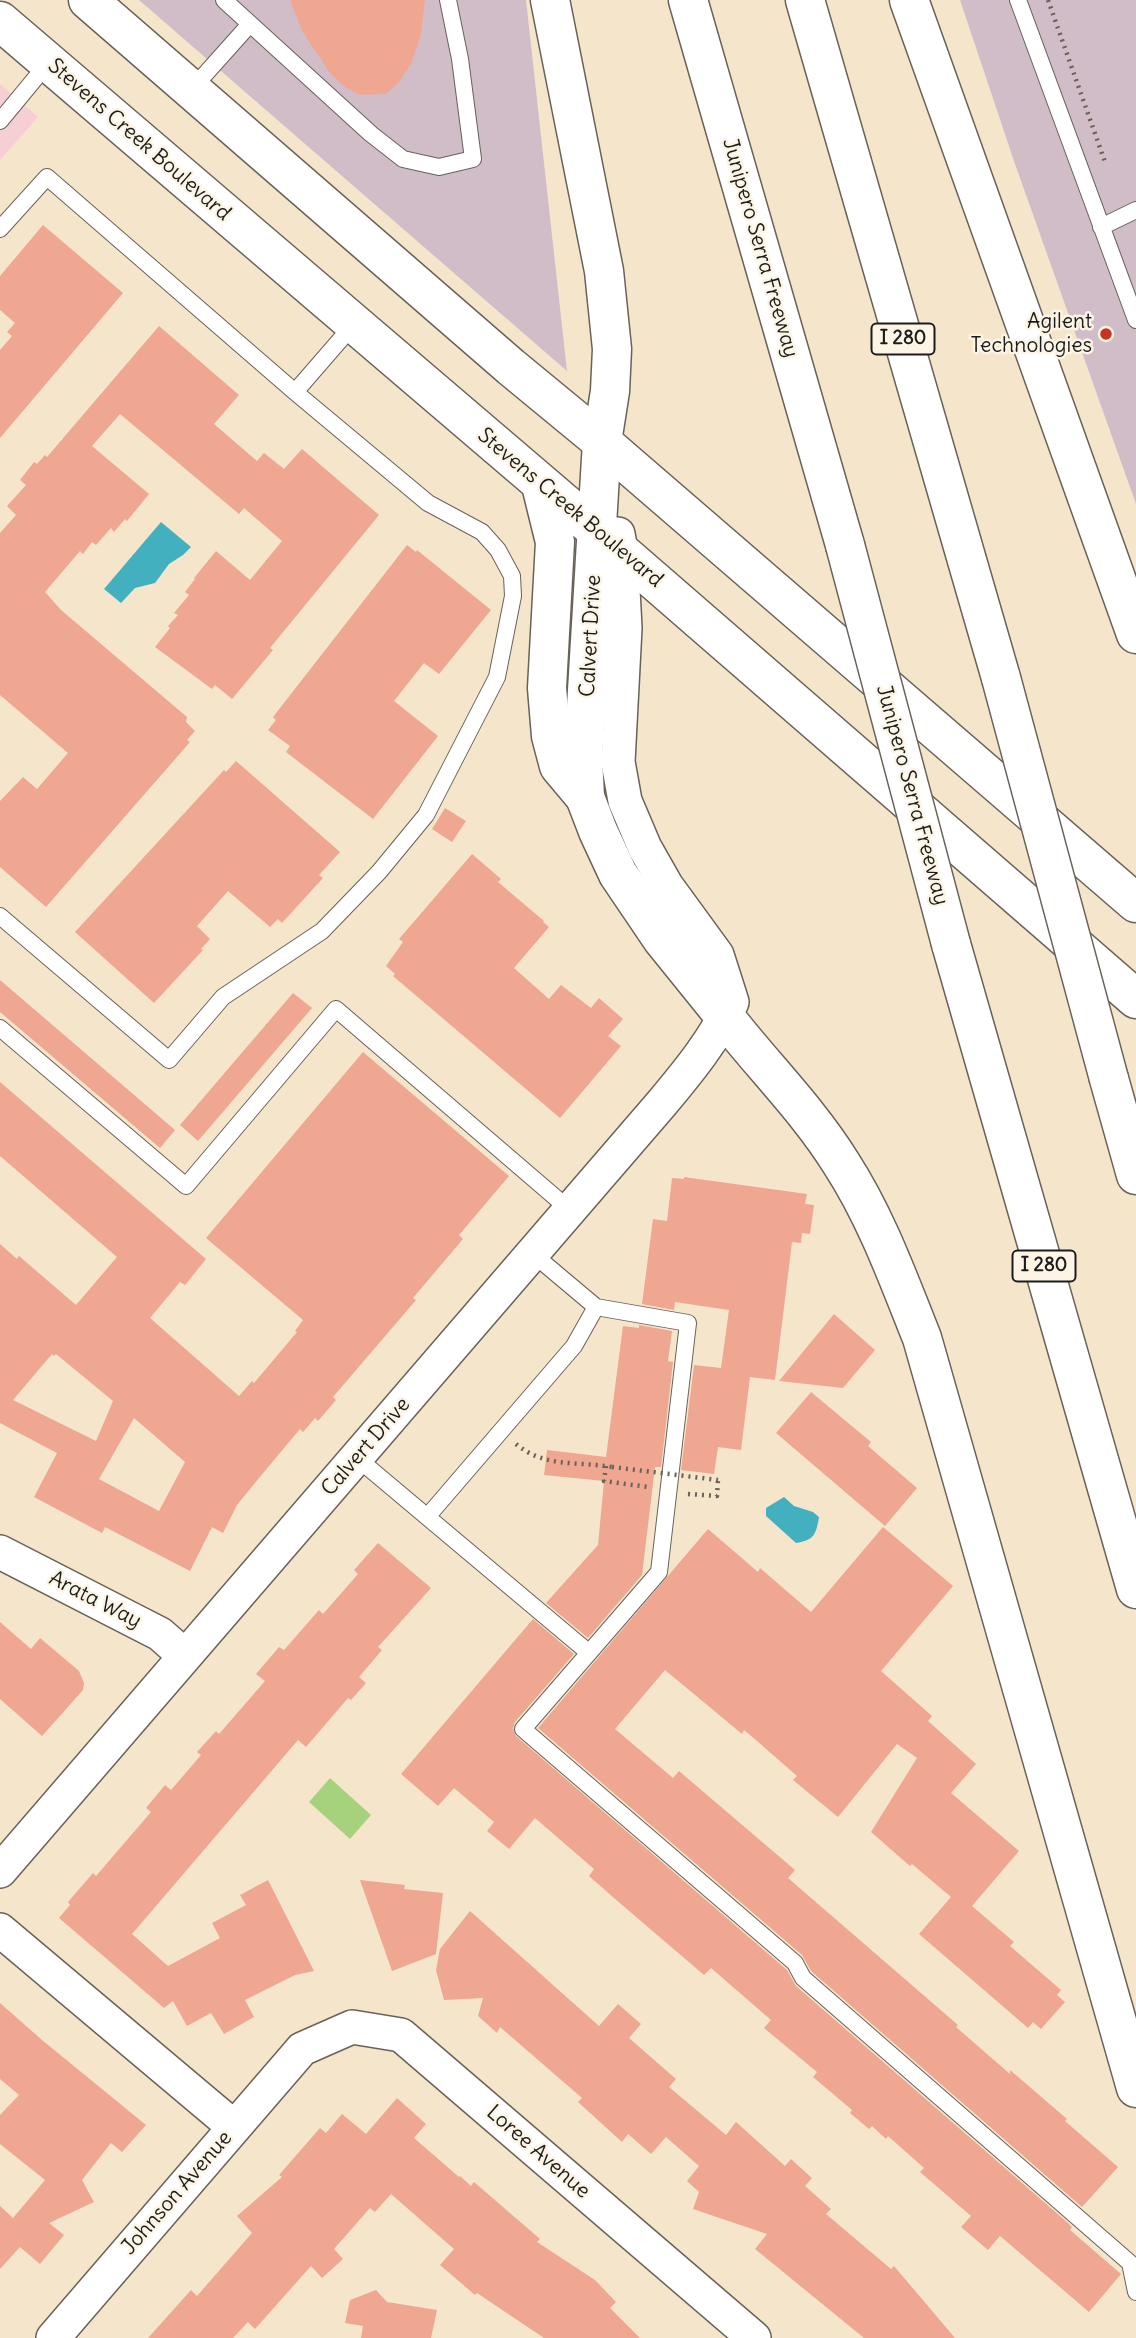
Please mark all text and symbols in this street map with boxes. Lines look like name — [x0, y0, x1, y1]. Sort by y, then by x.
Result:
street label: Stevens Creek Boulevard — [42, 54, 236, 226]
street label: Junipero Serra Freeway — [717, 135, 803, 361]
place label: Agilent Technologies — [971, 309, 1092, 359]
road number: I 280 — [872, 324, 934, 354]
marker: Agilent Technologies — [1098, 326, 1114, 342]
street label: Stevens Creek Boulevard — [472, 423, 668, 593]
street label: Calvert Drive — [575, 574, 607, 698]
street label: Junipero Serra Freeway — [870, 682, 954, 908]
road number: I 280 — [1012, 1250, 1076, 1282]
street label: Calvert Drive — [316, 1393, 416, 1501]
street label: Arata Way — [45, 1566, 145, 1634]
street label: Loree Avenue — [481, 2100, 595, 2204]
street label: Johnson Avenue — [116, 2126, 238, 2260]

